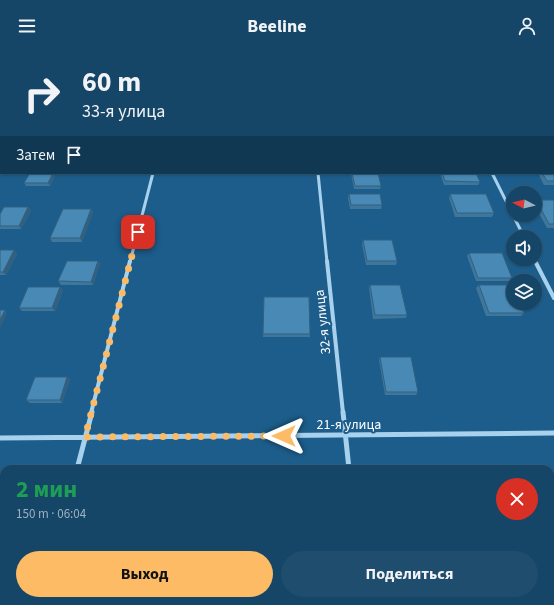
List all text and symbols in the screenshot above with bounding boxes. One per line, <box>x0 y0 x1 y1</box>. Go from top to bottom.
text: Beeline <box>247 14 307 39</box>
icon: menu <box>16 15 38 37</box>
icon: person <box>516 15 538 37</box>
text: 60 m <box>82 62 141 102</box>
icon: right <box>16 68 68 120</box>
text: 33-я улица <box>82 99 165 124</box>
icon: arrive <box>63 144 85 166</box>
text: Затем <box>16 145 55 166</box>
north arrow <box>506 186 542 222</box>
map controls <box>506 186 542 310</box>
pin <box>121 215 155 249</box>
icon: arrive <box>127 221 149 243</box>
button: sound <box>506 230 542 266</box>
button: layers <box>506 274 542 310</box>
street label: 32-я улица <box>310 289 336 355</box>
position arrow <box>263 415 305 457</box>
street label: 21-я улица <box>317 415 381 435</box>
text: 2 мин <box>16 472 77 507</box>
button: close <box>496 478 538 520</box>
text: 150 m · 06:04 <box>16 505 86 523</box>
button: Выход <box>16 551 273 597</box>
button: Поделиться <box>281 551 538 597</box>

